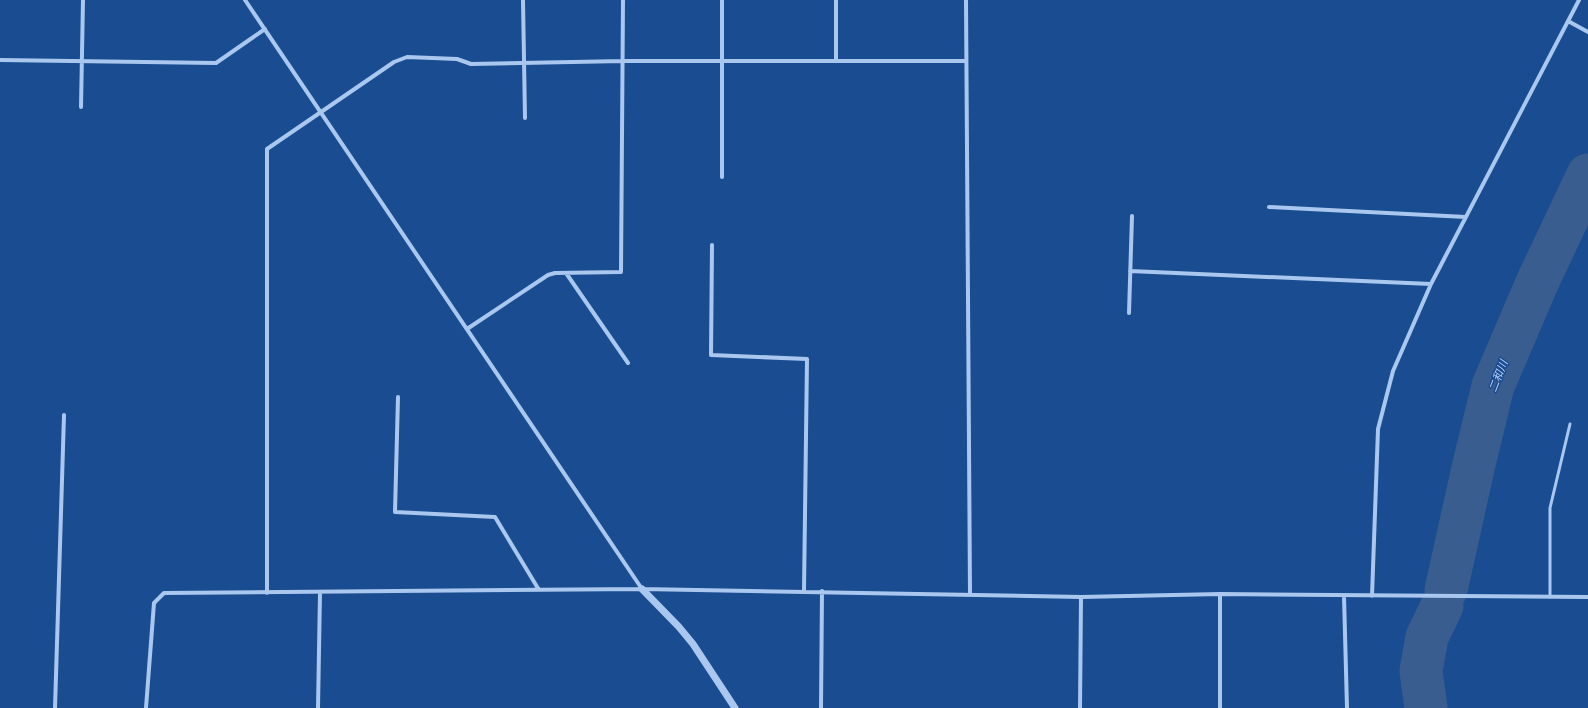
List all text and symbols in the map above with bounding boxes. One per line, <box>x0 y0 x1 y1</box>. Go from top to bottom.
water label: 二和川 <box>1486 357 1511 394</box>

